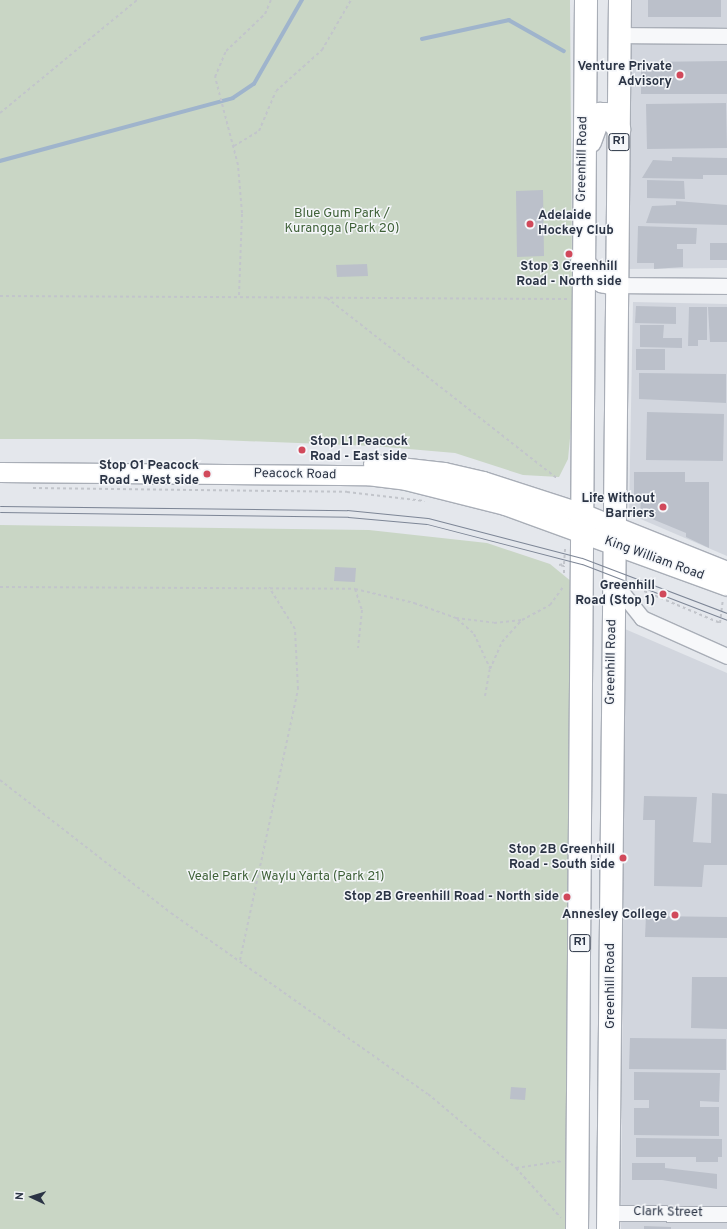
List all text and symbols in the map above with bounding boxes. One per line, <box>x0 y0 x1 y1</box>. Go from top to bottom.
place label: Venture Private Advisory <box>577 60 672 91</box>
marker: Venture Private Advisory <box>675 70 685 80</box>
street label: Greenhill Road <box>574 116 592 202</box>
road number: R1 <box>608 132 630 152</box>
park label: Blue Gum Park / Kurangga (Park 20) <box>285 207 399 238</box>
place label: Adelaide Hockey Club <box>538 209 614 240</box>
marker: Adelaide Hockey Club <box>525 219 535 229</box>
marker: Stop 3 Greenhill Road - North side <box>564 249 574 259</box>
place label: Stop 3 Greenhill Road - North side <box>516 260 622 291</box>
place label: Stop L1 Peacock Road - East side <box>310 435 408 466</box>
marker: Stop L1 Peacock Road - East side <box>297 445 307 455</box>
place label: Stop O1 Peacock Road - West side <box>99 459 199 490</box>
street label: Peacock Road <box>253 466 337 484</box>
marker: Stop O1 Peacock Road - West side <box>202 469 212 479</box>
place label: Life Without Barriers <box>582 492 655 523</box>
marker: Life Without Barriers <box>658 502 668 512</box>
street label: King William Road <box>602 534 706 584</box>
place label: Greenhill Road (Stop 1) <box>575 579 655 610</box>
marker: Greenhill Road (Stop 1) <box>658 589 668 599</box>
street label: Greenhill Road <box>603 619 621 705</box>
place label: Stop 2B Greenhill Road - South side <box>509 843 615 874</box>
marker: Stop 2B Greenhill Road - South side <box>618 853 628 863</box>
park label: Veale Park / Waylu Yarta (Park 21) <box>187 869 385 885</box>
place label: Stop 2B Greenhill Road - North side <box>344 889 559 905</box>
marker: Stop 2B Greenhill Road - North side <box>562 892 572 902</box>
place label: Annesley College <box>562 907 667 923</box>
marker: Annesley College <box>670 910 680 920</box>
road number: R1 <box>569 933 591 953</box>
street label: Greenhill Road <box>603 943 619 1029</box>
north arrow <box>12 1177 52 1217</box>
text: N <box>13 1192 27 1201</box>
street label: Clark Street <box>633 1205 703 1221</box>

